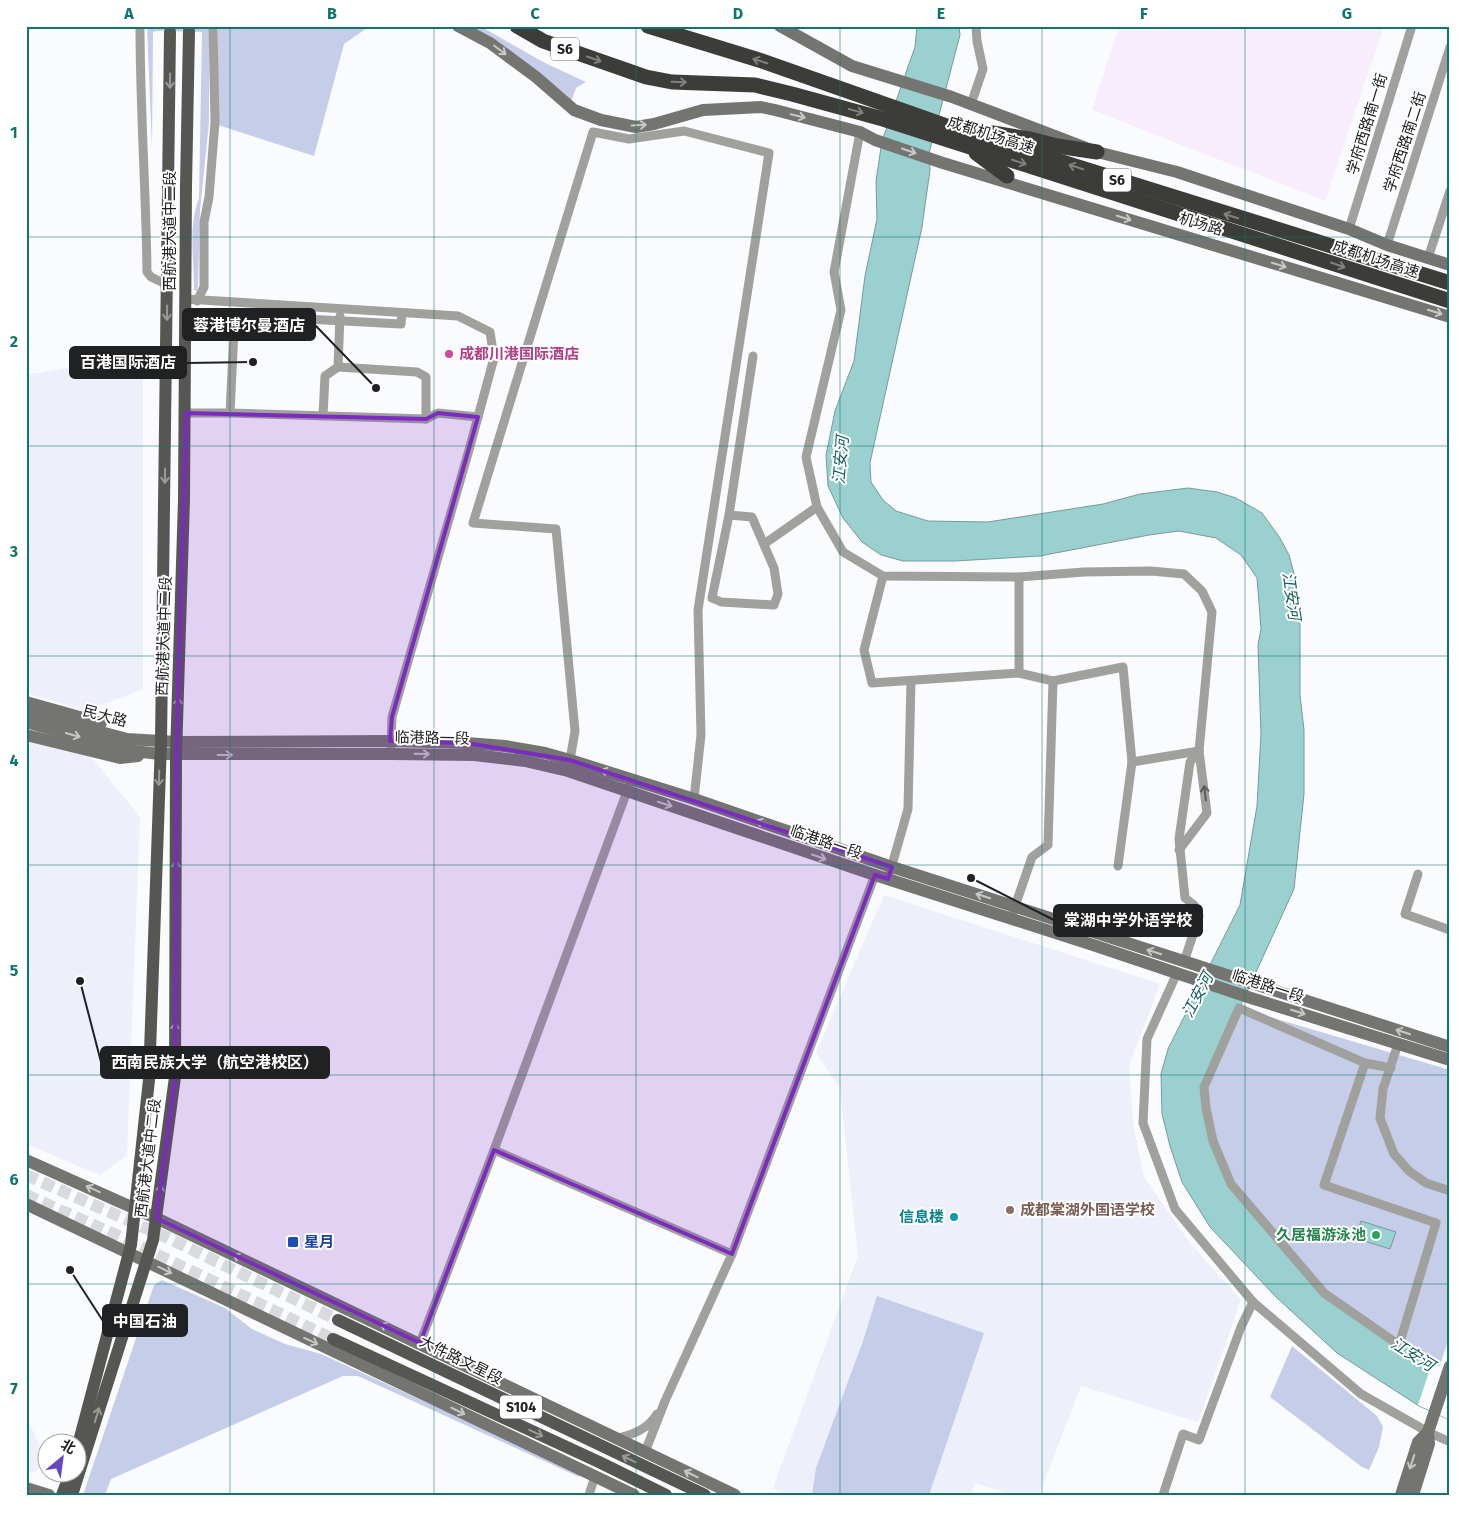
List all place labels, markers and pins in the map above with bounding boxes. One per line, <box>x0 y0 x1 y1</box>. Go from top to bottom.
callout: 蓉港博尔曼酒店 <box>183 309 315 340</box>
place label: 成都川港国际酒店 <box>459 345 579 363</box>
callout: 百港国际酒店 <box>70 347 186 378</box>
marker: 成都川港国际酒店 <box>443 348 455 360</box>
callout: 棠湖中学外语学校 <box>1054 905 1202 936</box>
callout: 西南民族大学（航空港校区） <box>101 1047 329 1078</box>
place label: 成都棠湖外国语学校 <box>1020 1201 1155 1219</box>
marker: 成都棠湖外国语学校 <box>1004 1204 1016 1216</box>
place label: 信息楼 <box>899 1208 944 1226</box>
marker: 信息楼 <box>948 1211 960 1223</box>
place label: 久居福游泳池 <box>1276 1226 1366 1244</box>
marker: 久居福游泳池 <box>1370 1229 1382 1241</box>
place label: 星月 <box>304 1233 334 1251</box>
marker: 星月 <box>286 1235 300 1249</box>
callout: 中国石油 <box>103 1305 187 1336</box>

